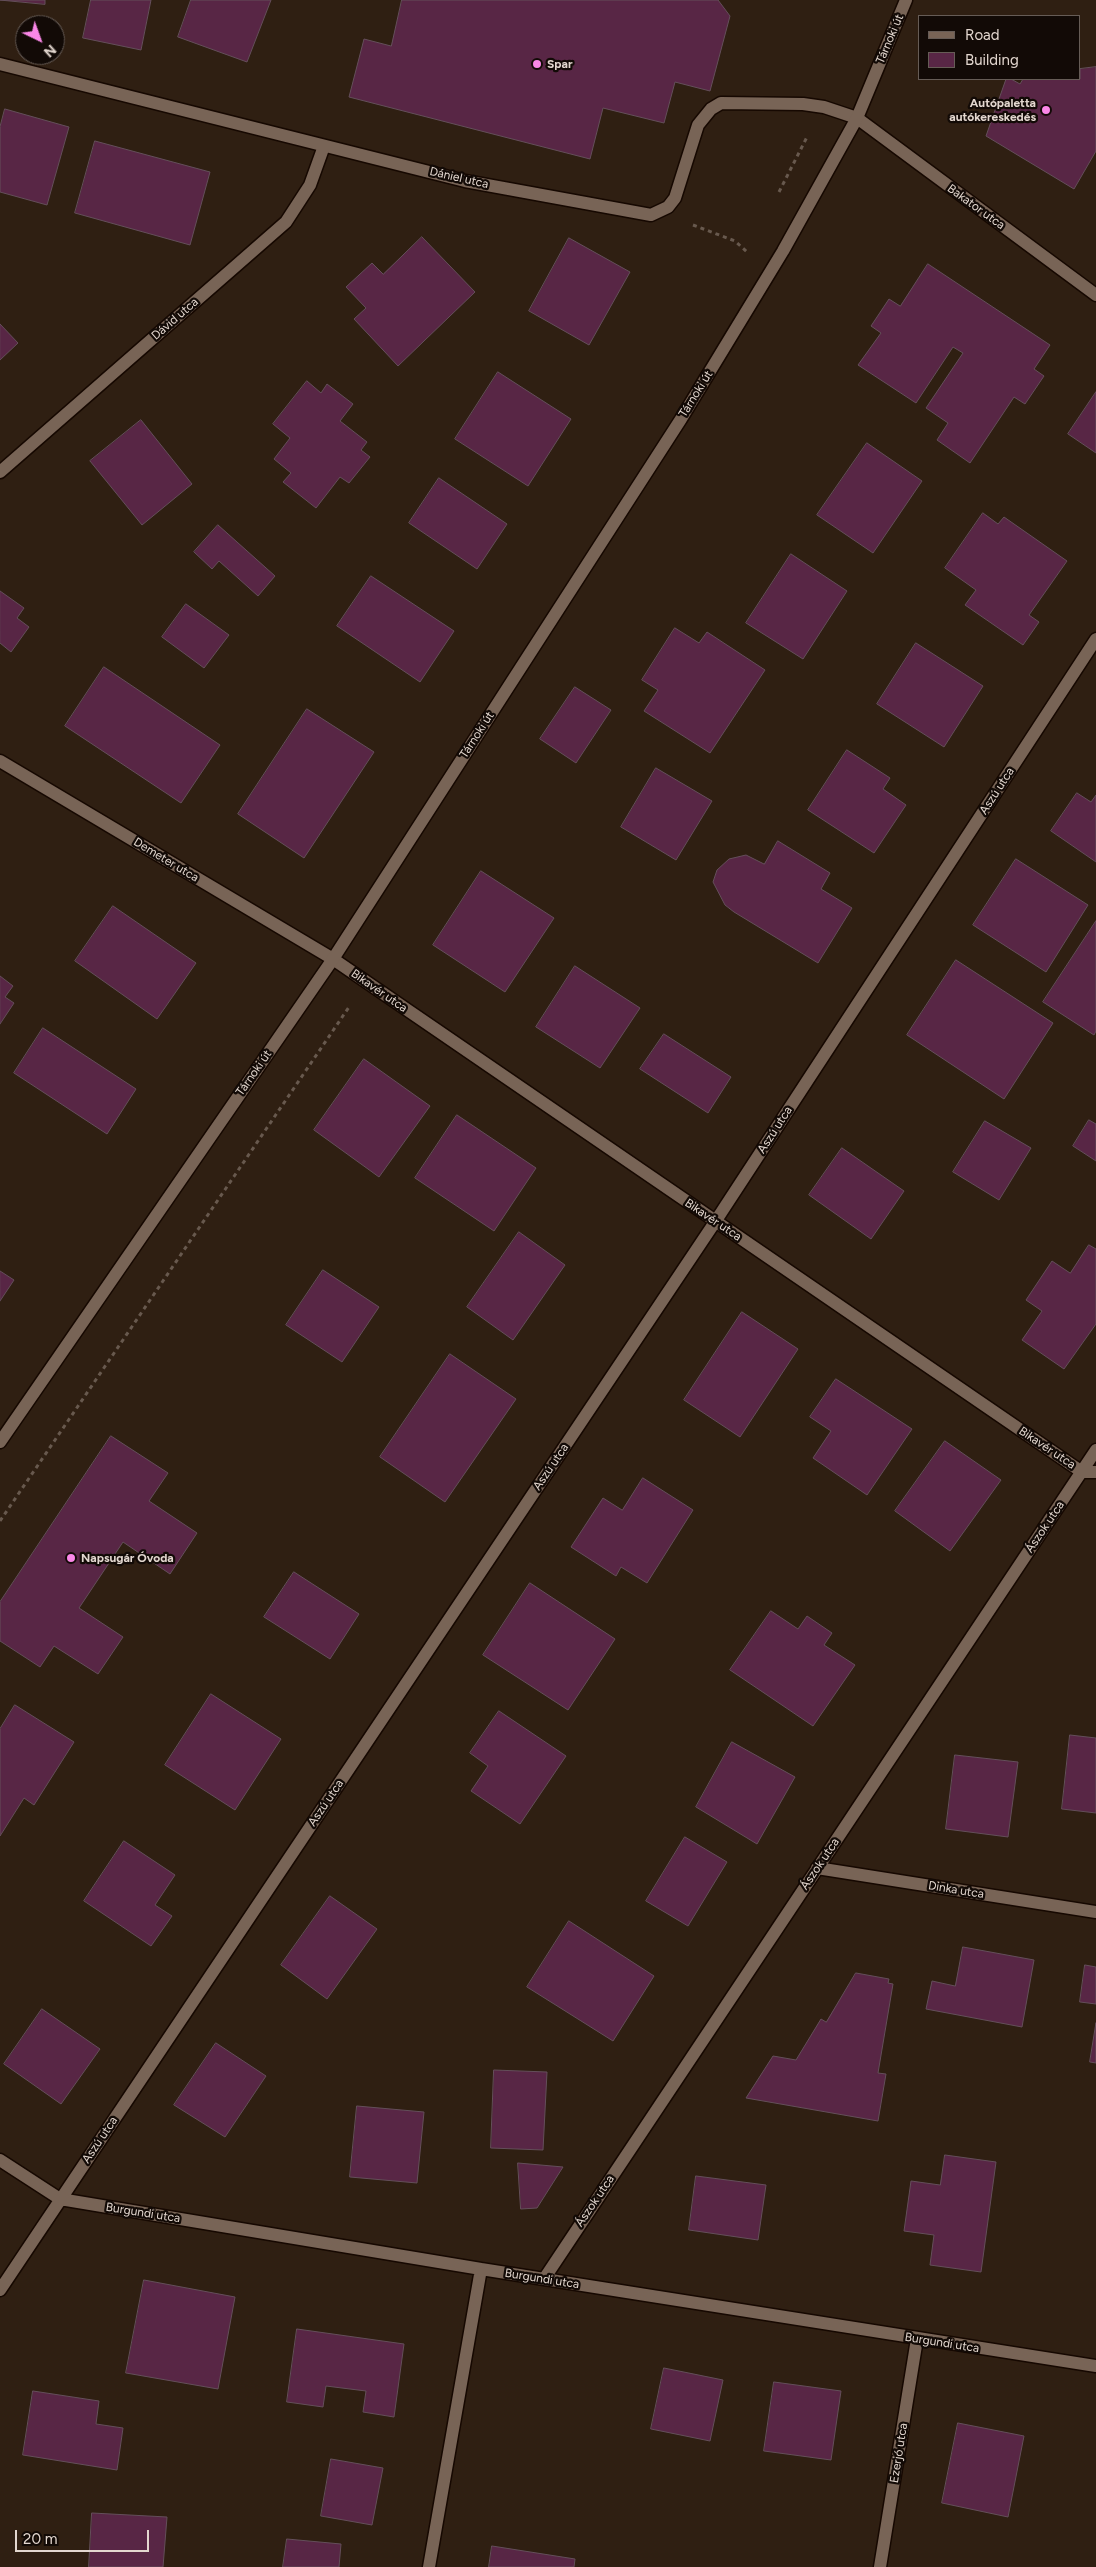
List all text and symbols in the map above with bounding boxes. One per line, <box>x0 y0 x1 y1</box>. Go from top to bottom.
street label: Tárnoki út <box>873 12 907 66</box>
north arrow <box>15 15 65 65</box>
legend <box>918 15 1081 80</box>
text: Road <box>965 26 1000 44</box>
text: N <box>40 41 59 61</box>
text: Building <box>965 51 1019 69</box>
place label: Spar <box>547 57 572 71</box>
marker: Spar <box>531 58 543 70</box>
place label: Autópaletta autókereskedés <box>949 96 1036 124</box>
marker: Autópaletta autókereskedés <box>1040 104 1052 116</box>
street label: Dániel utca <box>428 164 490 192</box>
street label: Bakator utca <box>944 181 1008 233</box>
street label: Dávid utca <box>149 295 201 343</box>
street label: Tárnoki út <box>676 368 716 420</box>
street label: Tárnoki út <box>457 709 497 761</box>
street label: Aszú utca <box>977 765 1017 817</box>
street label: Demeter utca <box>131 835 201 885</box>
street label: Bikavér utca <box>348 966 410 1016</box>
street label: Tárnoki út <box>233 1047 275 1099</box>
street label: Aszú utca <box>755 1104 795 1156</box>
street label: Bikavér utca <box>682 1196 744 1244</box>
street label: Bikavér utca <box>1016 1424 1078 1472</box>
street label: Aszú utca <box>530 1441 572 1493</box>
street label: Ászok utca <box>1022 1498 1068 1556</box>
place label: Napsugár Óvoda <box>81 1551 174 1565</box>
marker: Napsugár Óvoda <box>65 1552 77 1564</box>
street label: Aszú utca <box>305 1777 347 1829</box>
street label: Ászok utca <box>797 1835 843 1893</box>
street label: Dinka utca <box>927 1878 985 1902</box>
street label: Aszú utca <box>79 2114 121 2166</box>
street label: Ászok utca <box>572 2172 618 2230</box>
street label: Burgundi utca <box>105 2200 181 2226</box>
street label: Burgundi utca <box>504 2266 580 2292</box>
street label: Burgundi utca <box>904 2330 980 2356</box>
street label: Ezerjó utca <box>887 2422 911 2484</box>
scale bar <box>18 2520 151 2552</box>
text: 20 m <box>23 2530 57 2548</box>

